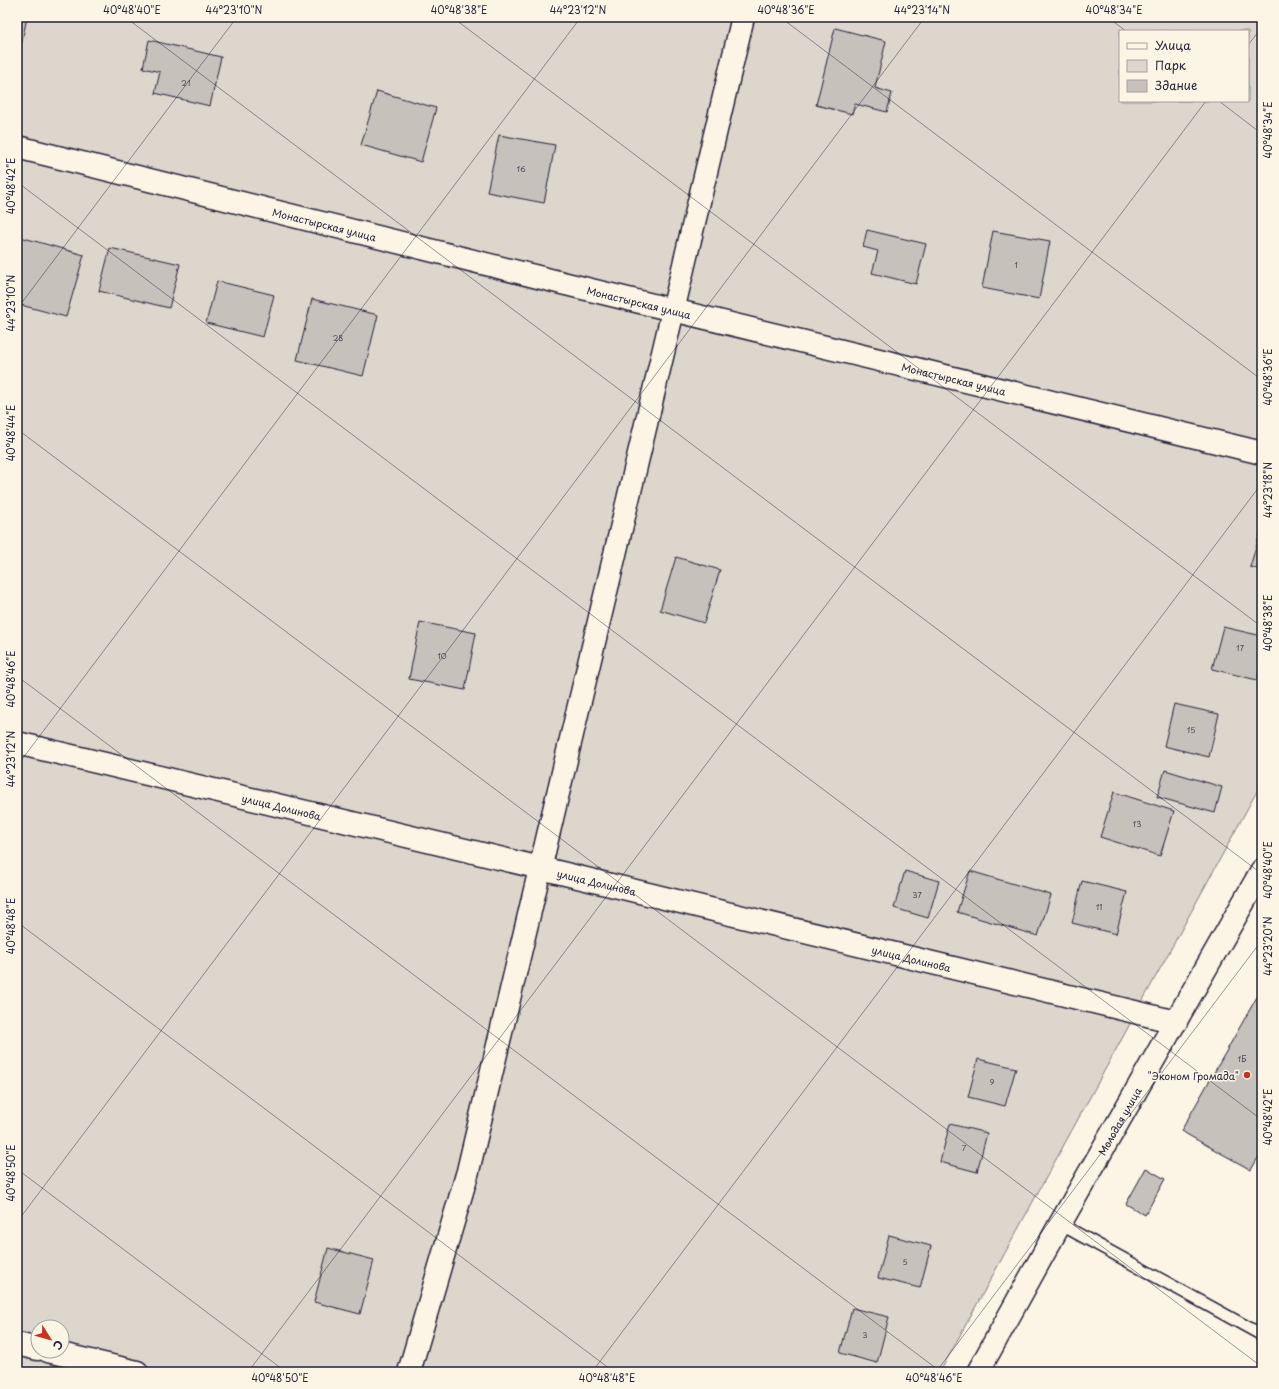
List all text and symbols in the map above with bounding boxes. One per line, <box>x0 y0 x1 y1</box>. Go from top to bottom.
text: 40°48'40"E <box>103 2 161 17</box>
text: 44°23'10"N <box>206 2 263 17</box>
text: 40°48'38"E <box>431 2 487 17</box>
text: 44°23'12"N <box>550 2 606 17</box>
text: 40°48'36"E <box>757 2 815 17</box>
text: 44°23'14"N <box>894 2 950 17</box>
text: 40°48'34"E <box>1086 2 1142 17</box>
legend <box>1119 30 1249 102</box>
text: Улица <box>1155 36 1191 54</box>
text: Парк <box>1155 56 1187 74</box>
text: Здание <box>1155 76 1197 94</box>
house number: 21 <box>181 77 191 89</box>
text: 40°48'34"E <box>1260 102 1275 158</box>
text: 40°48'42"E <box>3 158 18 214</box>
house number: 16 <box>516 163 526 175</box>
street label: Монастырская улица <box>271 204 379 244</box>
house number: 1 <box>1014 259 1018 271</box>
text: 44°23'10"N <box>3 274 18 331</box>
street label: Монастырская улица <box>585 282 693 322</box>
house number: 28 <box>333 332 343 344</box>
text: 40°48'36"E <box>1260 348 1275 406</box>
street label: Монастырская улица <box>900 358 1008 398</box>
text: 40°48'44"E <box>3 405 18 461</box>
text: 44°23'18"N <box>1260 462 1275 518</box>
text: 40°48'38"E <box>1260 595 1275 651</box>
house number: 17 <box>1236 642 1245 654</box>
text: 40°48'46"E <box>3 650 18 708</box>
house number: 10 <box>437 650 447 662</box>
house number: 15 <box>1187 724 1195 736</box>
text: 44°23'12"N <box>3 731 18 787</box>
street label: улица Долинова <box>241 790 323 823</box>
house number: 13 <box>1133 818 1141 830</box>
text: 40°48'40"E <box>1260 841 1275 899</box>
street label: улица Долинова <box>556 865 638 899</box>
house number: 37 <box>912 889 922 901</box>
text: 40°48'48"E <box>3 898 18 954</box>
house number: 11 <box>1096 901 1102 913</box>
text: 44°23'20"N <box>1260 916 1275 976</box>
street label: улица Долинова <box>871 941 953 975</box>
house number: 1Б <box>1238 1053 1246 1065</box>
place label: "Эконом Громада" <box>1148 1068 1239 1083</box>
marker: "Эконом Громада" <box>1242 1070 1252 1080</box>
house number: 9 <box>990 1076 995 1088</box>
street label: Молодая улица <box>1094 1084 1145 1158</box>
text: 40°48'42"E <box>1260 1089 1275 1145</box>
house number: 7 <box>962 1142 967 1154</box>
text: 40°48'50"E <box>3 1144 18 1202</box>
house number: 5 <box>902 1256 908 1268</box>
north arrow <box>30 1319 70 1359</box>
house number: 3 <box>862 1329 868 1341</box>
text: С <box>49 1337 68 1354</box>
text: 40°48'50"E <box>251 1370 309 1385</box>
text: 40°48'48"E <box>579 1370 635 1385</box>
text: 40°48'46"E <box>905 1370 963 1385</box>

